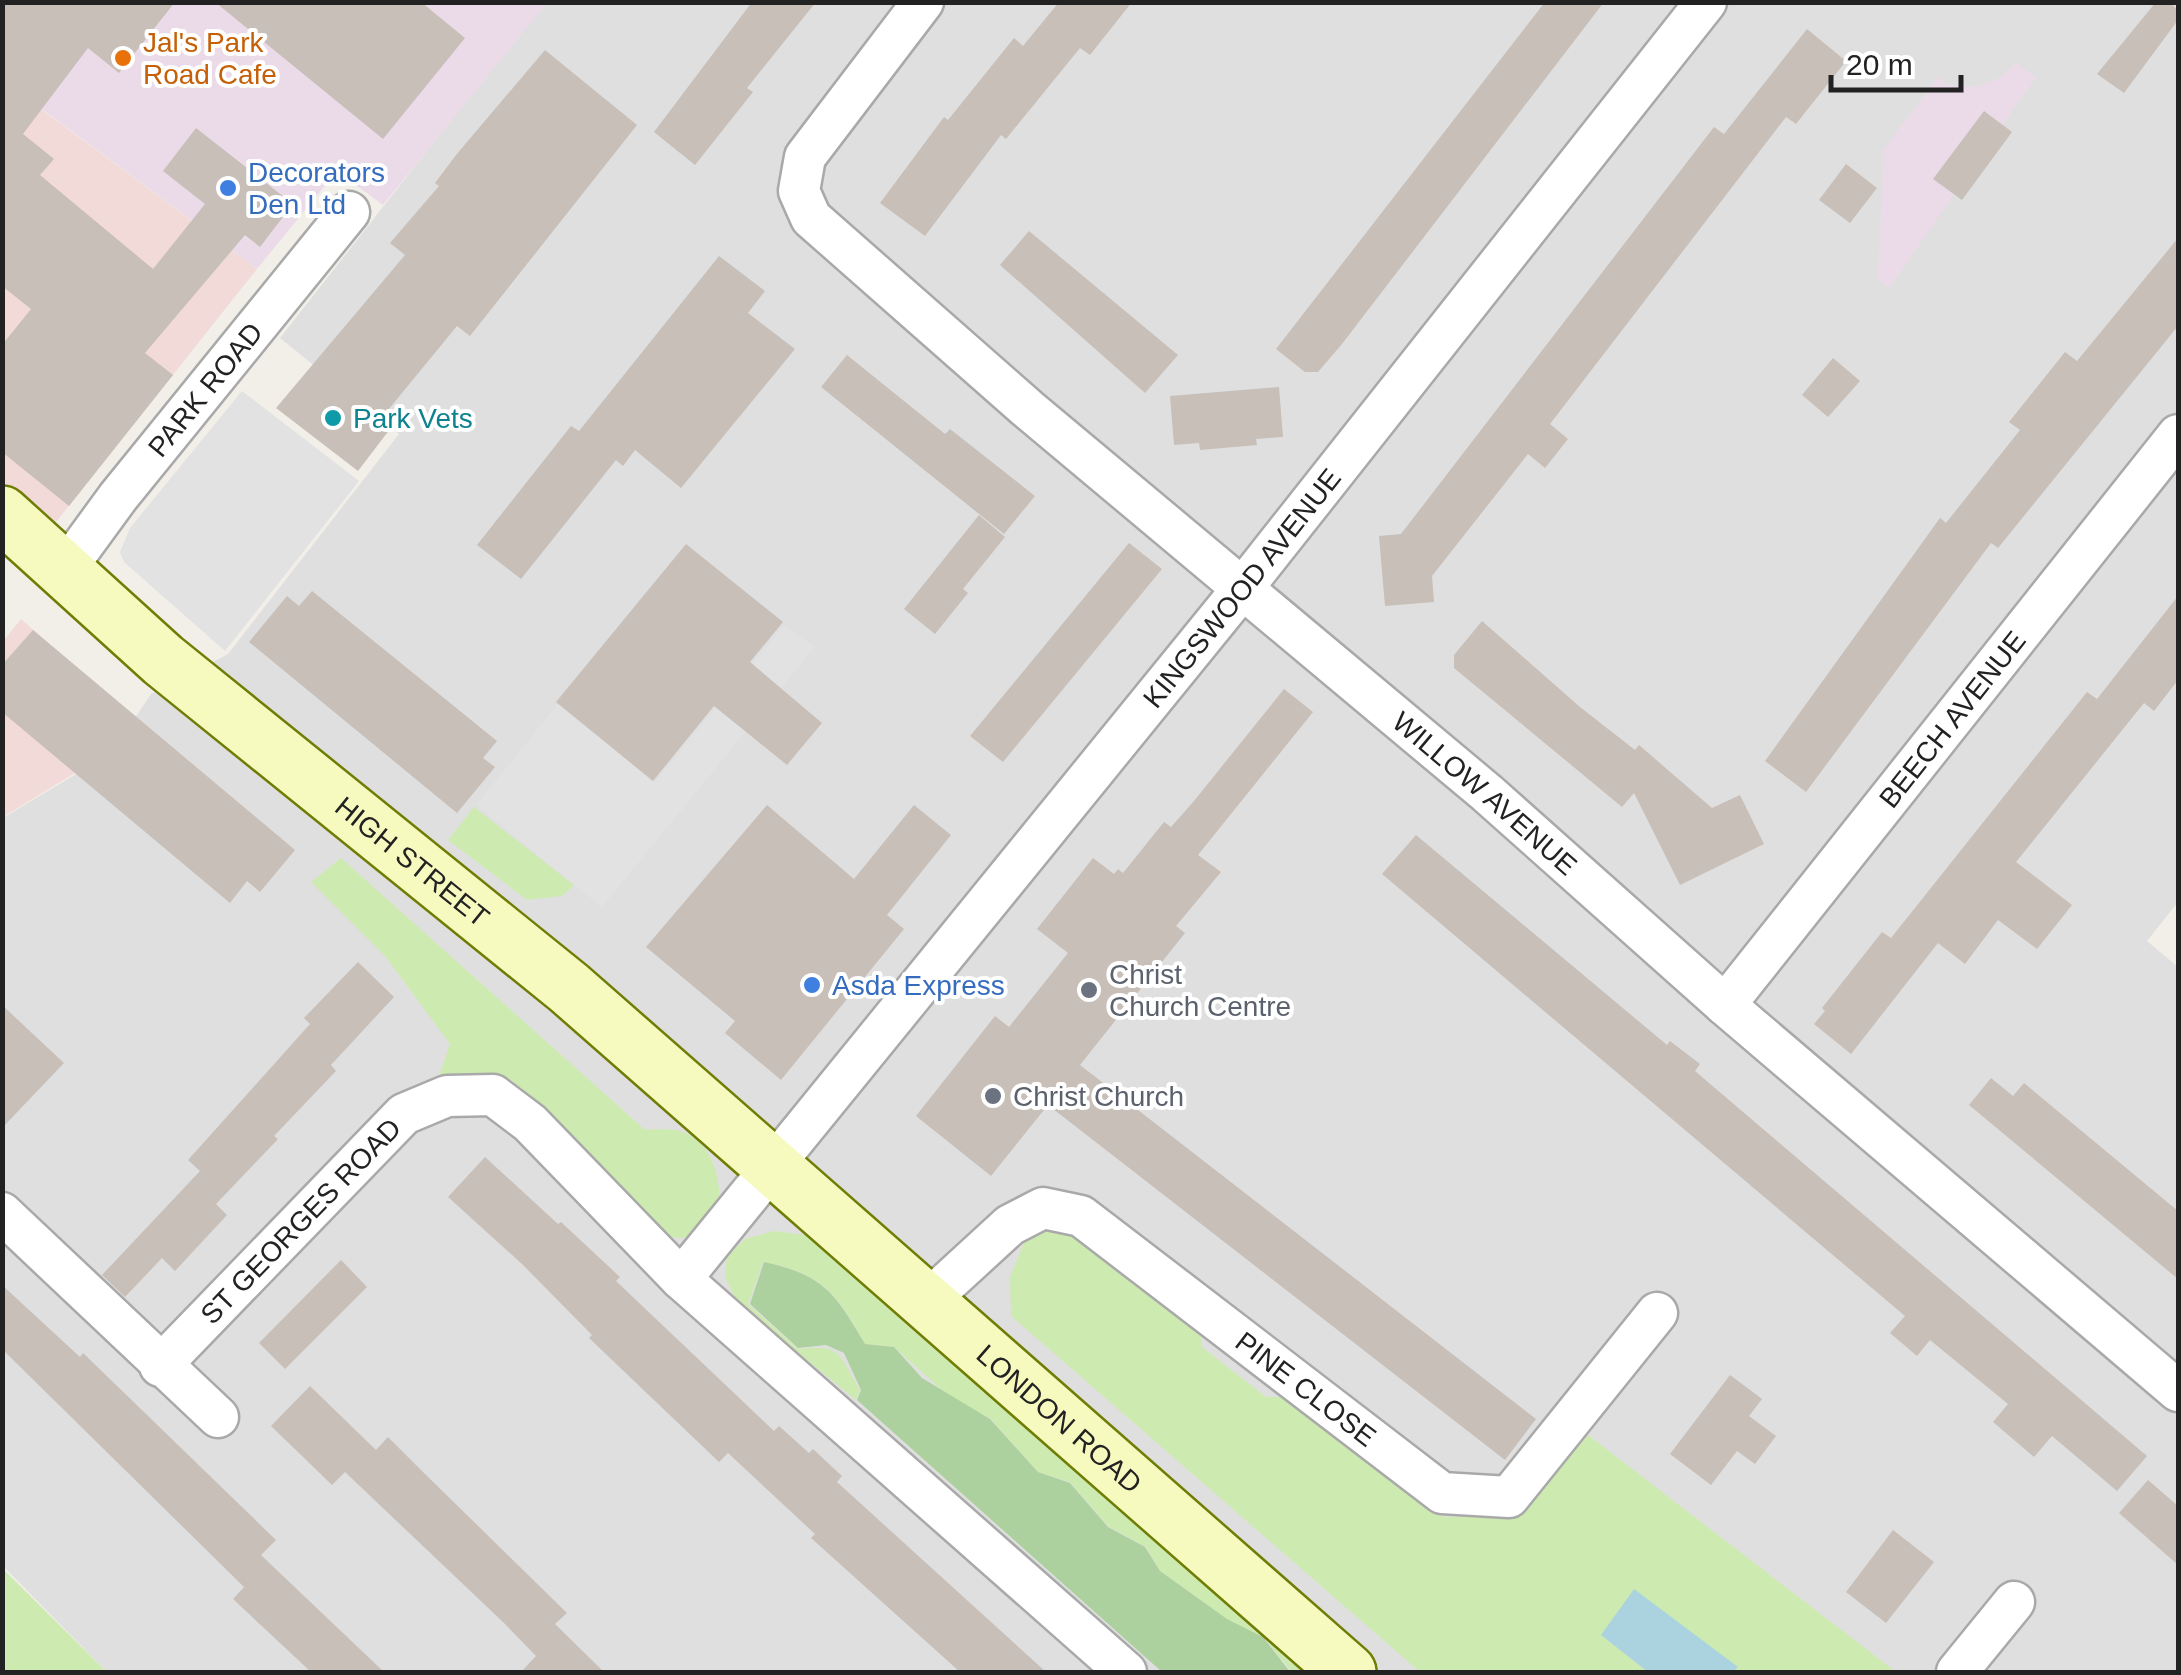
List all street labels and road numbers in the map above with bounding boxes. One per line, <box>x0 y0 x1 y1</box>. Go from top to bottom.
street label: PARK ROAD <box>142 317 269 463</box>
street label: KINGSWOOD AVENUE <box>1137 463 1347 714</box>
street label: BEECH AVENUE <box>1873 625 2032 814</box>
street label: WILLOW AVENUE <box>1386 706 1583 881</box>
street label: HIGH STREET <box>329 791 495 933</box>
street label: ST GEORGES ROAD <box>195 1112 407 1330</box>
street label: PINE CLOSE <box>1230 1326 1382 1453</box>
street label: LONDON ROAD <box>971 1339 1148 1499</box>

